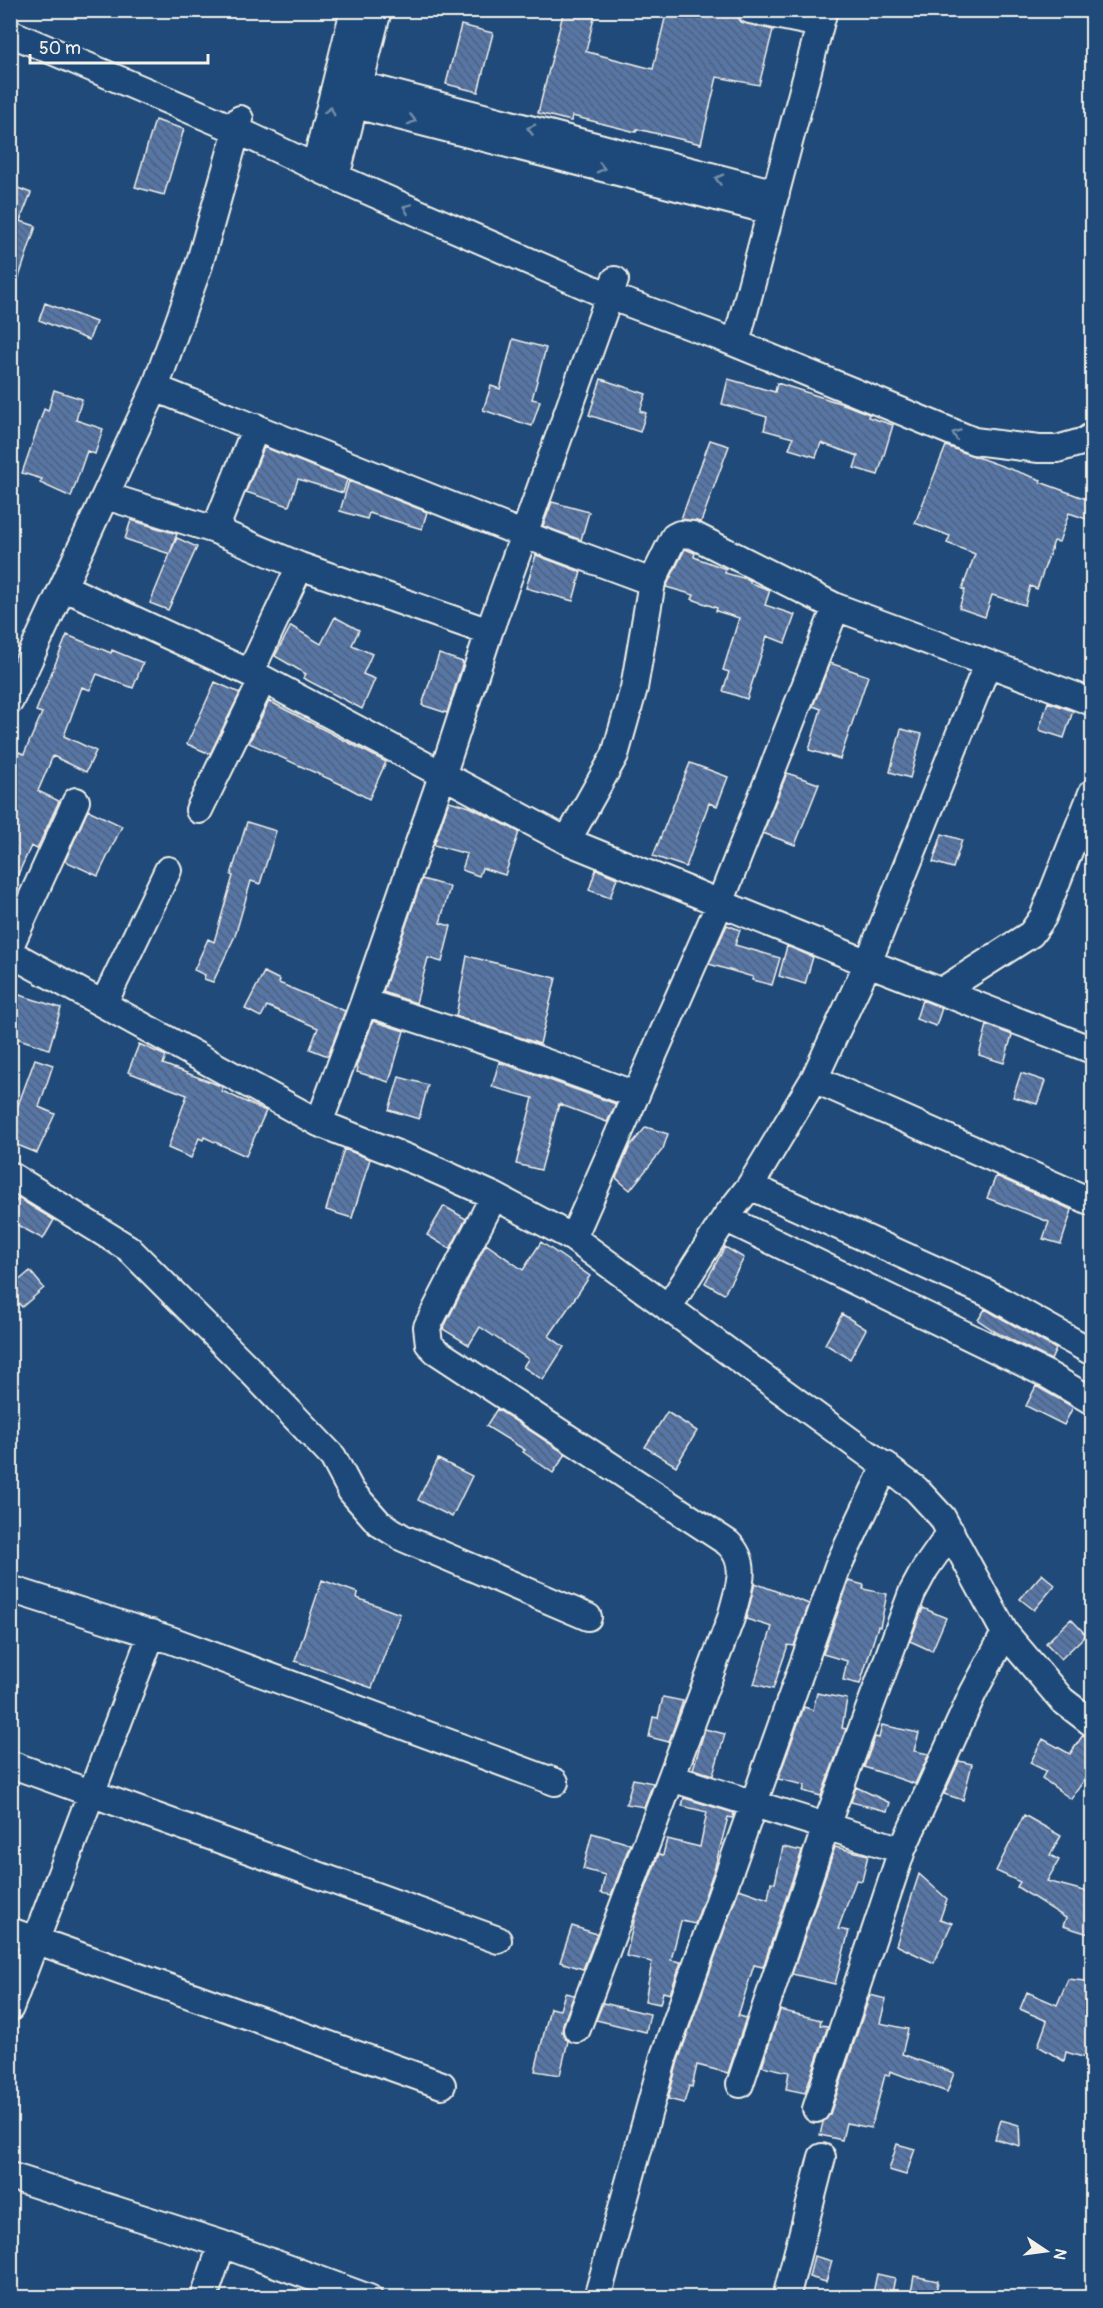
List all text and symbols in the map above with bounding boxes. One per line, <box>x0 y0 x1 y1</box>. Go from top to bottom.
scale bar <box>30 27 208 65</box>
text: 50 m <box>39 37 81 60</box>
one-way arrow <box>323 106 335 117</box>
one-way arrow <box>406 112 416 125</box>
one-way arrow <box>526 124 536 137</box>
one-way arrow <box>595 160 605 173</box>
one-way arrow <box>715 174 725 186</box>
one-way arrow <box>403 203 414 215</box>
one-way arrow <box>952 429 963 441</box>
north arrow <box>1016 2221 1076 2281</box>
text: N <box>1049 2247 1071 2262</box>

